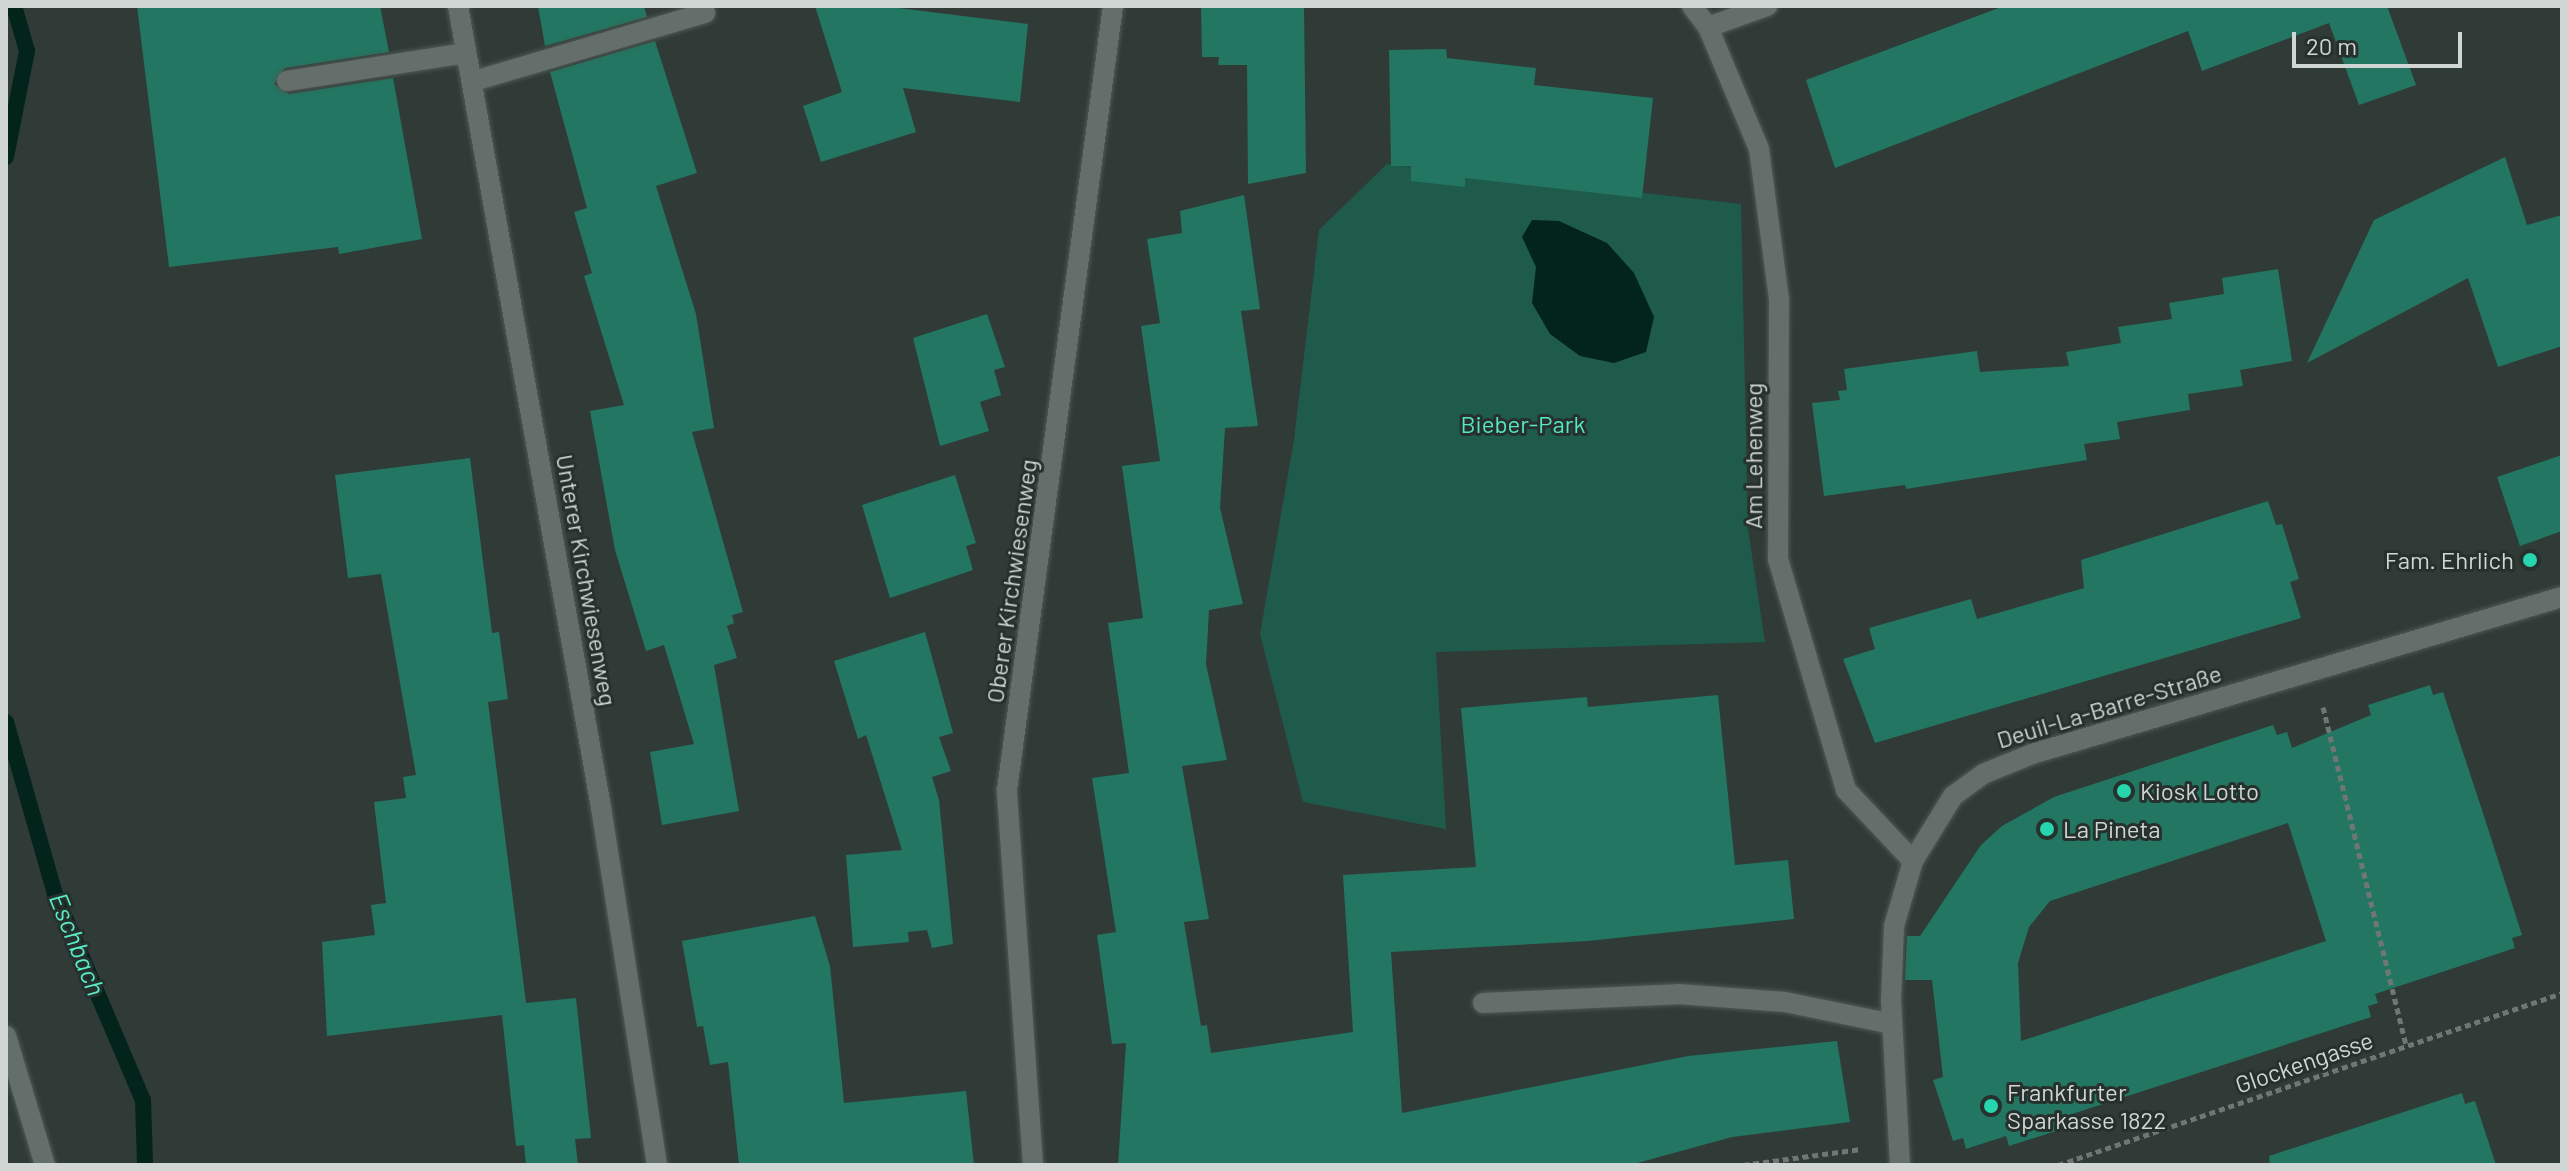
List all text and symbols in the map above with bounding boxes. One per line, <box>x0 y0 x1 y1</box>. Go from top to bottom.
scale bar <box>2296 16 2466 66</box>
text: 20 m <box>2306 31 2357 60</box>
street label: Am Lehenweg <box>1739 383 1767 529</box>
park label: Bieber-Park <box>1461 410 1585 438</box>
street label: Unterer Kirchwiesenweg <box>551 452 623 708</box>
street label: Oberer Kirchwiesenweg <box>980 457 1042 705</box>
place label: Fam. Ehrlich <box>2385 546 2514 574</box>
marker: Fam. Ehrlich <box>2521 551 2539 569</box>
street label: Deuil-La-Barre-Straße <box>1993 658 2225 754</box>
place label: Kiosk Lotto <box>2140 777 2259 805</box>
marker: Kiosk Lotto <box>2115 782 2133 800</box>
place label: La Pineta <box>2063 815 2160 843</box>
marker: La Pineta <box>2038 820 2056 838</box>
water label: Eschbach <box>43 888 113 1000</box>
street label: Glockengasse <box>2231 1025 2377 1099</box>
place label: Frankfurter Sparkasse 1822 <box>2007 1078 2166 1134</box>
marker: Frankfurter Sparkasse 1822 <box>1982 1097 2000 1115</box>

